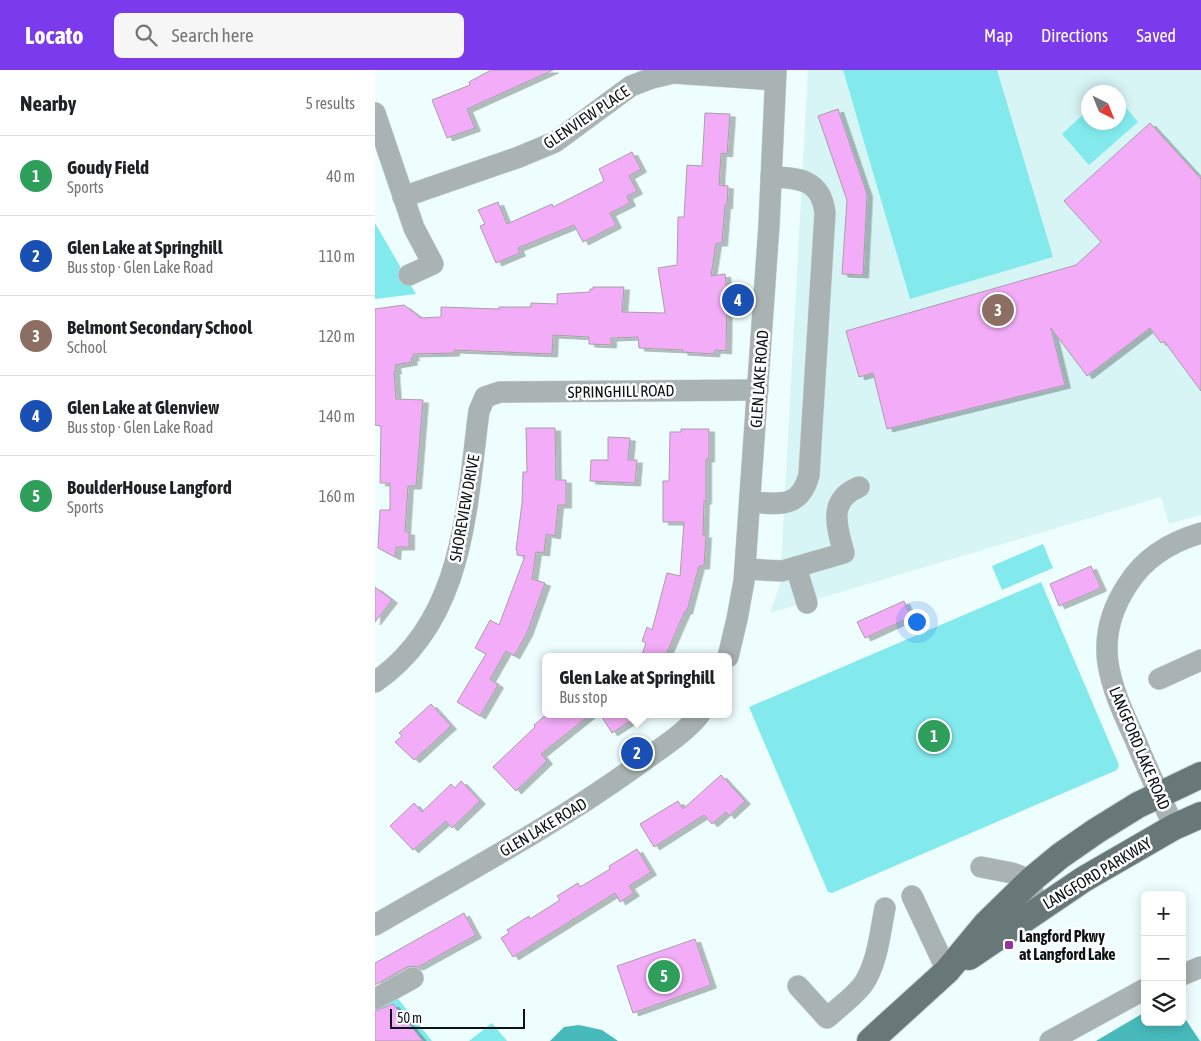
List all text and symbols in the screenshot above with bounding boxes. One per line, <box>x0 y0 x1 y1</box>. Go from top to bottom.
search box <box>114 13 464 58</box>
icon: search <box>132 21 160 49</box>
text: Locato <box>25 22 84 49</box>
text: Search here <box>172 24 254 46</box>
text: Map <box>984 25 1013 46</box>
text: Directions <box>1041 25 1108 46</box>
text: Saved <box>1136 25 1176 46</box>
street label: GLENVIEW PLACE <box>540 82 632 152</box>
north arrow <box>1081 85 1126 130</box>
text: Nearby <box>20 91 76 115</box>
text: 5 results <box>305 94 355 112</box>
text: Goudy Field <box>67 156 149 178</box>
text: 1 <box>32 167 40 185</box>
text: 40 m <box>326 167 355 185</box>
text: Sports <box>67 178 104 196</box>
text: Glen Lake at Springhill <box>67 236 223 258</box>
text: 2 <box>32 247 40 265</box>
text: 110 m <box>319 247 355 265</box>
text: Bus stop · Glen Lake Road <box>67 258 213 276</box>
pin: 4 <box>722 281 754 319</box>
pin: 3 <box>982 291 1014 329</box>
text: Belmont Secondary School <box>67 316 252 338</box>
text: 3 <box>32 327 40 345</box>
text: 120 m <box>319 327 355 345</box>
street label: GLEN LAKE ROAD <box>747 329 771 429</box>
text: School <box>67 338 107 356</box>
street label: SPRINGHILL ROAD <box>568 381 674 401</box>
text: Glen Lake at Glenview <box>67 396 219 418</box>
text: 4 <box>32 407 40 425</box>
text: 140 m <box>319 407 355 425</box>
text: Bus stop · Glen Lake Road <box>67 418 213 436</box>
street label: SHOREVIEW DRIVE <box>446 453 482 563</box>
text: BoulderHouse Langford <box>67 476 232 498</box>
text: 5 <box>32 487 40 505</box>
text: 160 m <box>319 487 355 505</box>
text: Sports <box>67 498 104 516</box>
your location <box>904 609 930 635</box>
popup <box>542 653 732 718</box>
text: Glen Lake at Springhill <box>559 666 715 688</box>
street label: LANGFORD LAKE ROAD <box>1106 684 1174 812</box>
text: Bus stop <box>559 688 608 706</box>
pin: 1 <box>918 717 950 755</box>
pin: 2 <box>621 734 653 772</box>
street label: GLEN LAKE ROAD <box>496 794 590 860</box>
street label: LANGFORD PARKWAY <box>1040 833 1155 912</box>
map controls <box>1141 891 1186 1026</box>
button: + <box>1141 891 1186 936</box>
place label: Langford Pkwy at Langford Lake <box>1019 927 1116 963</box>
button: − <box>1141 936 1186 981</box>
marker: Langford Pkwy at Langford Lake <box>1003 939 1015 951</box>
pin: 5 <box>648 957 680 995</box>
button: layers <box>1141 981 1186 1026</box>
scale bar <box>390 1006 525 1029</box>
text: 50 m <box>397 1010 422 1026</box>

